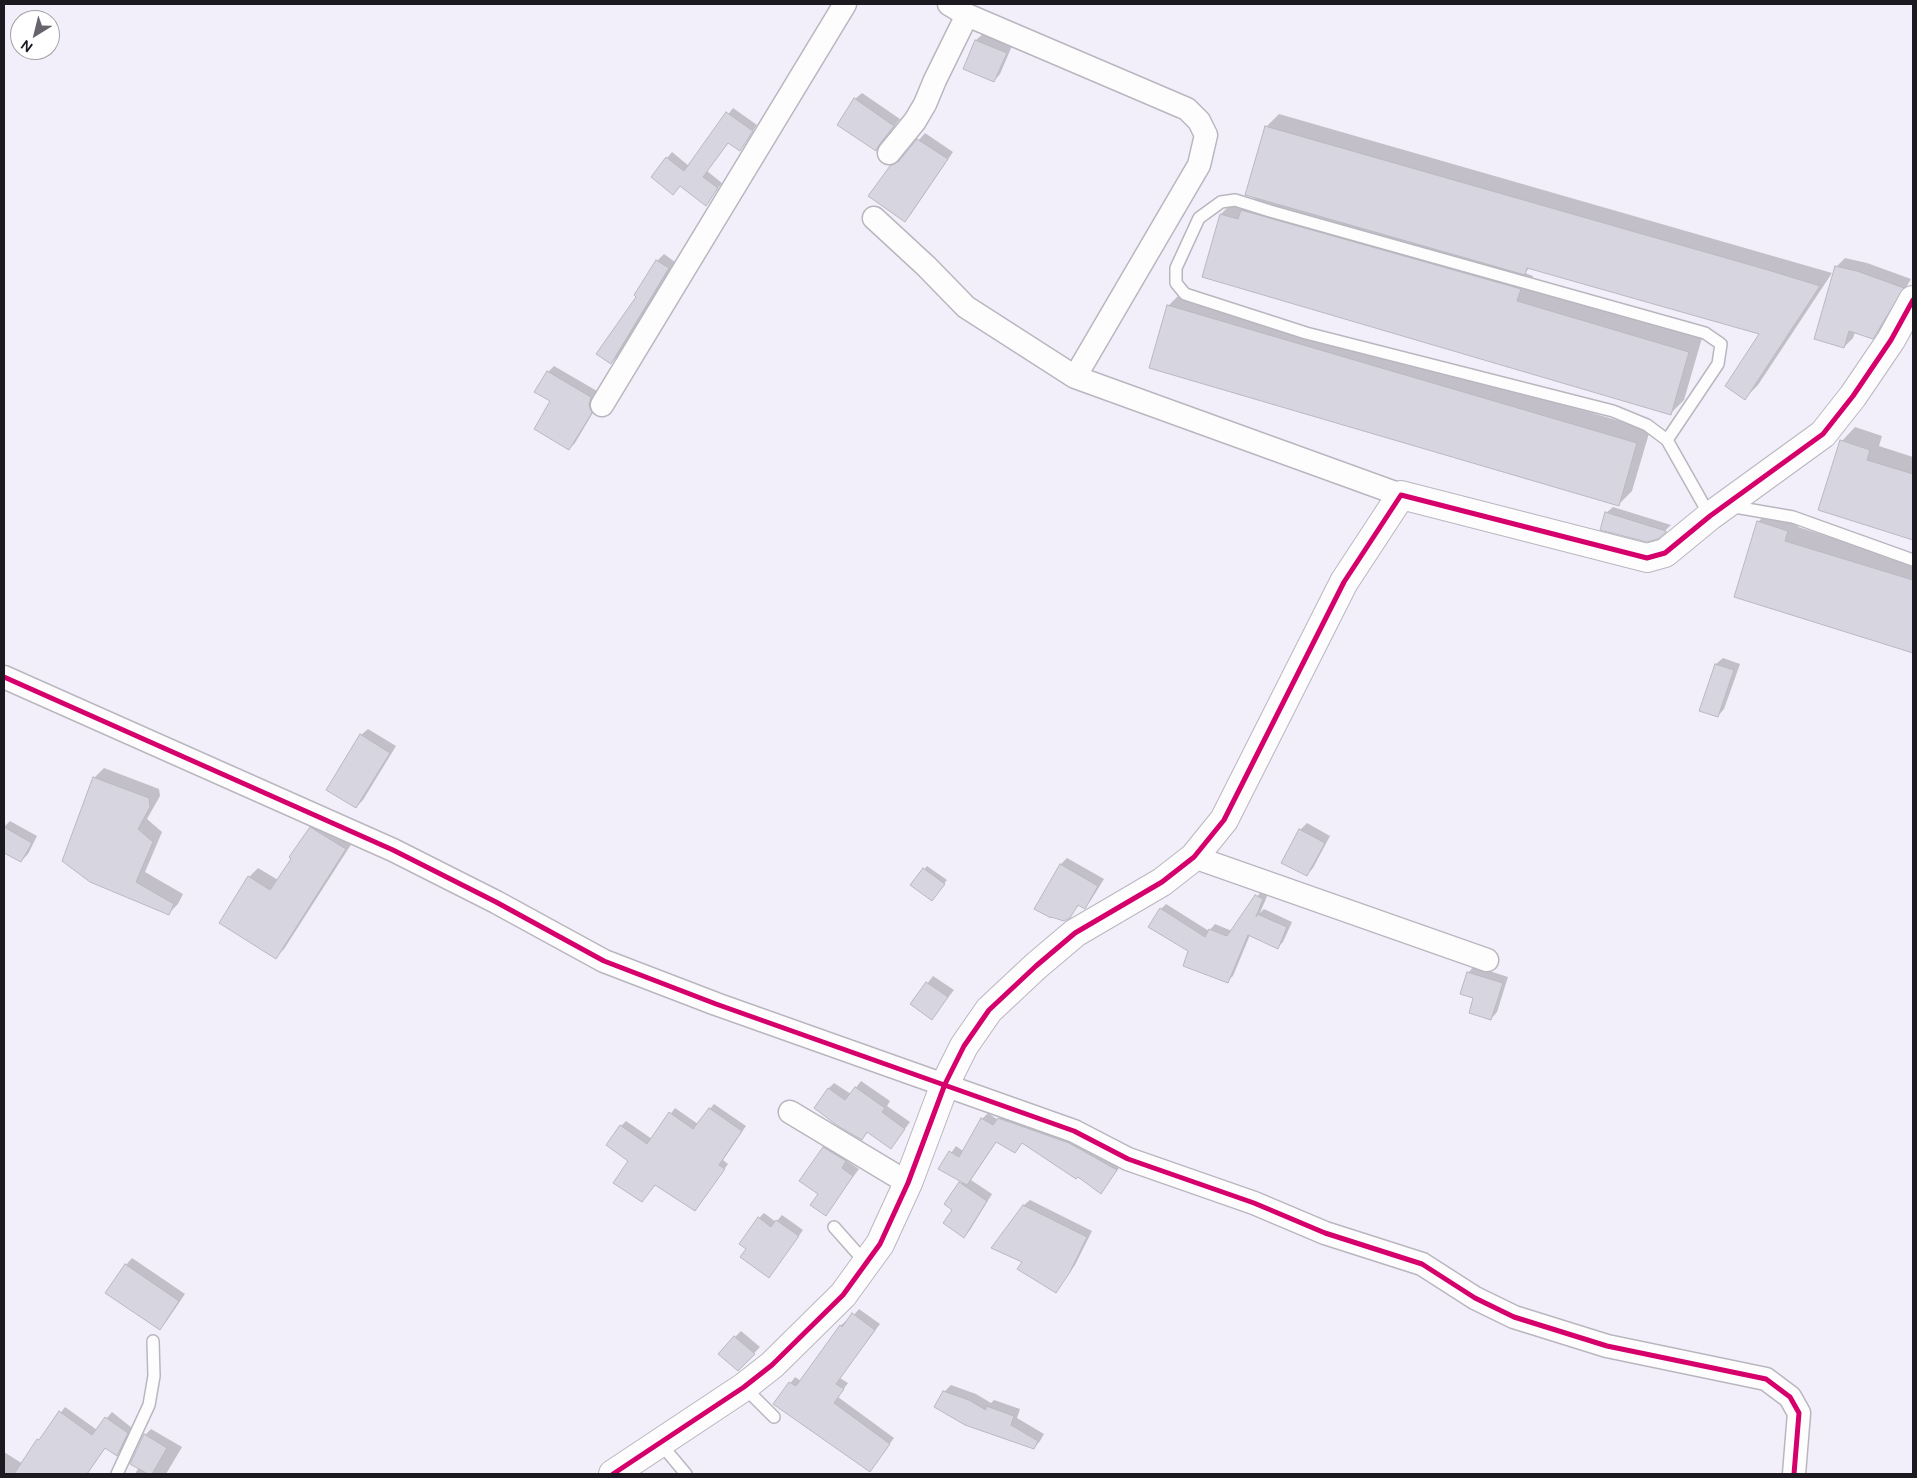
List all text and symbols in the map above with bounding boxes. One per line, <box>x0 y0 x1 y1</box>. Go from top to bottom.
north arrow <box>10 10 60 60</box>
text: N <box>17 36 36 57</box>

